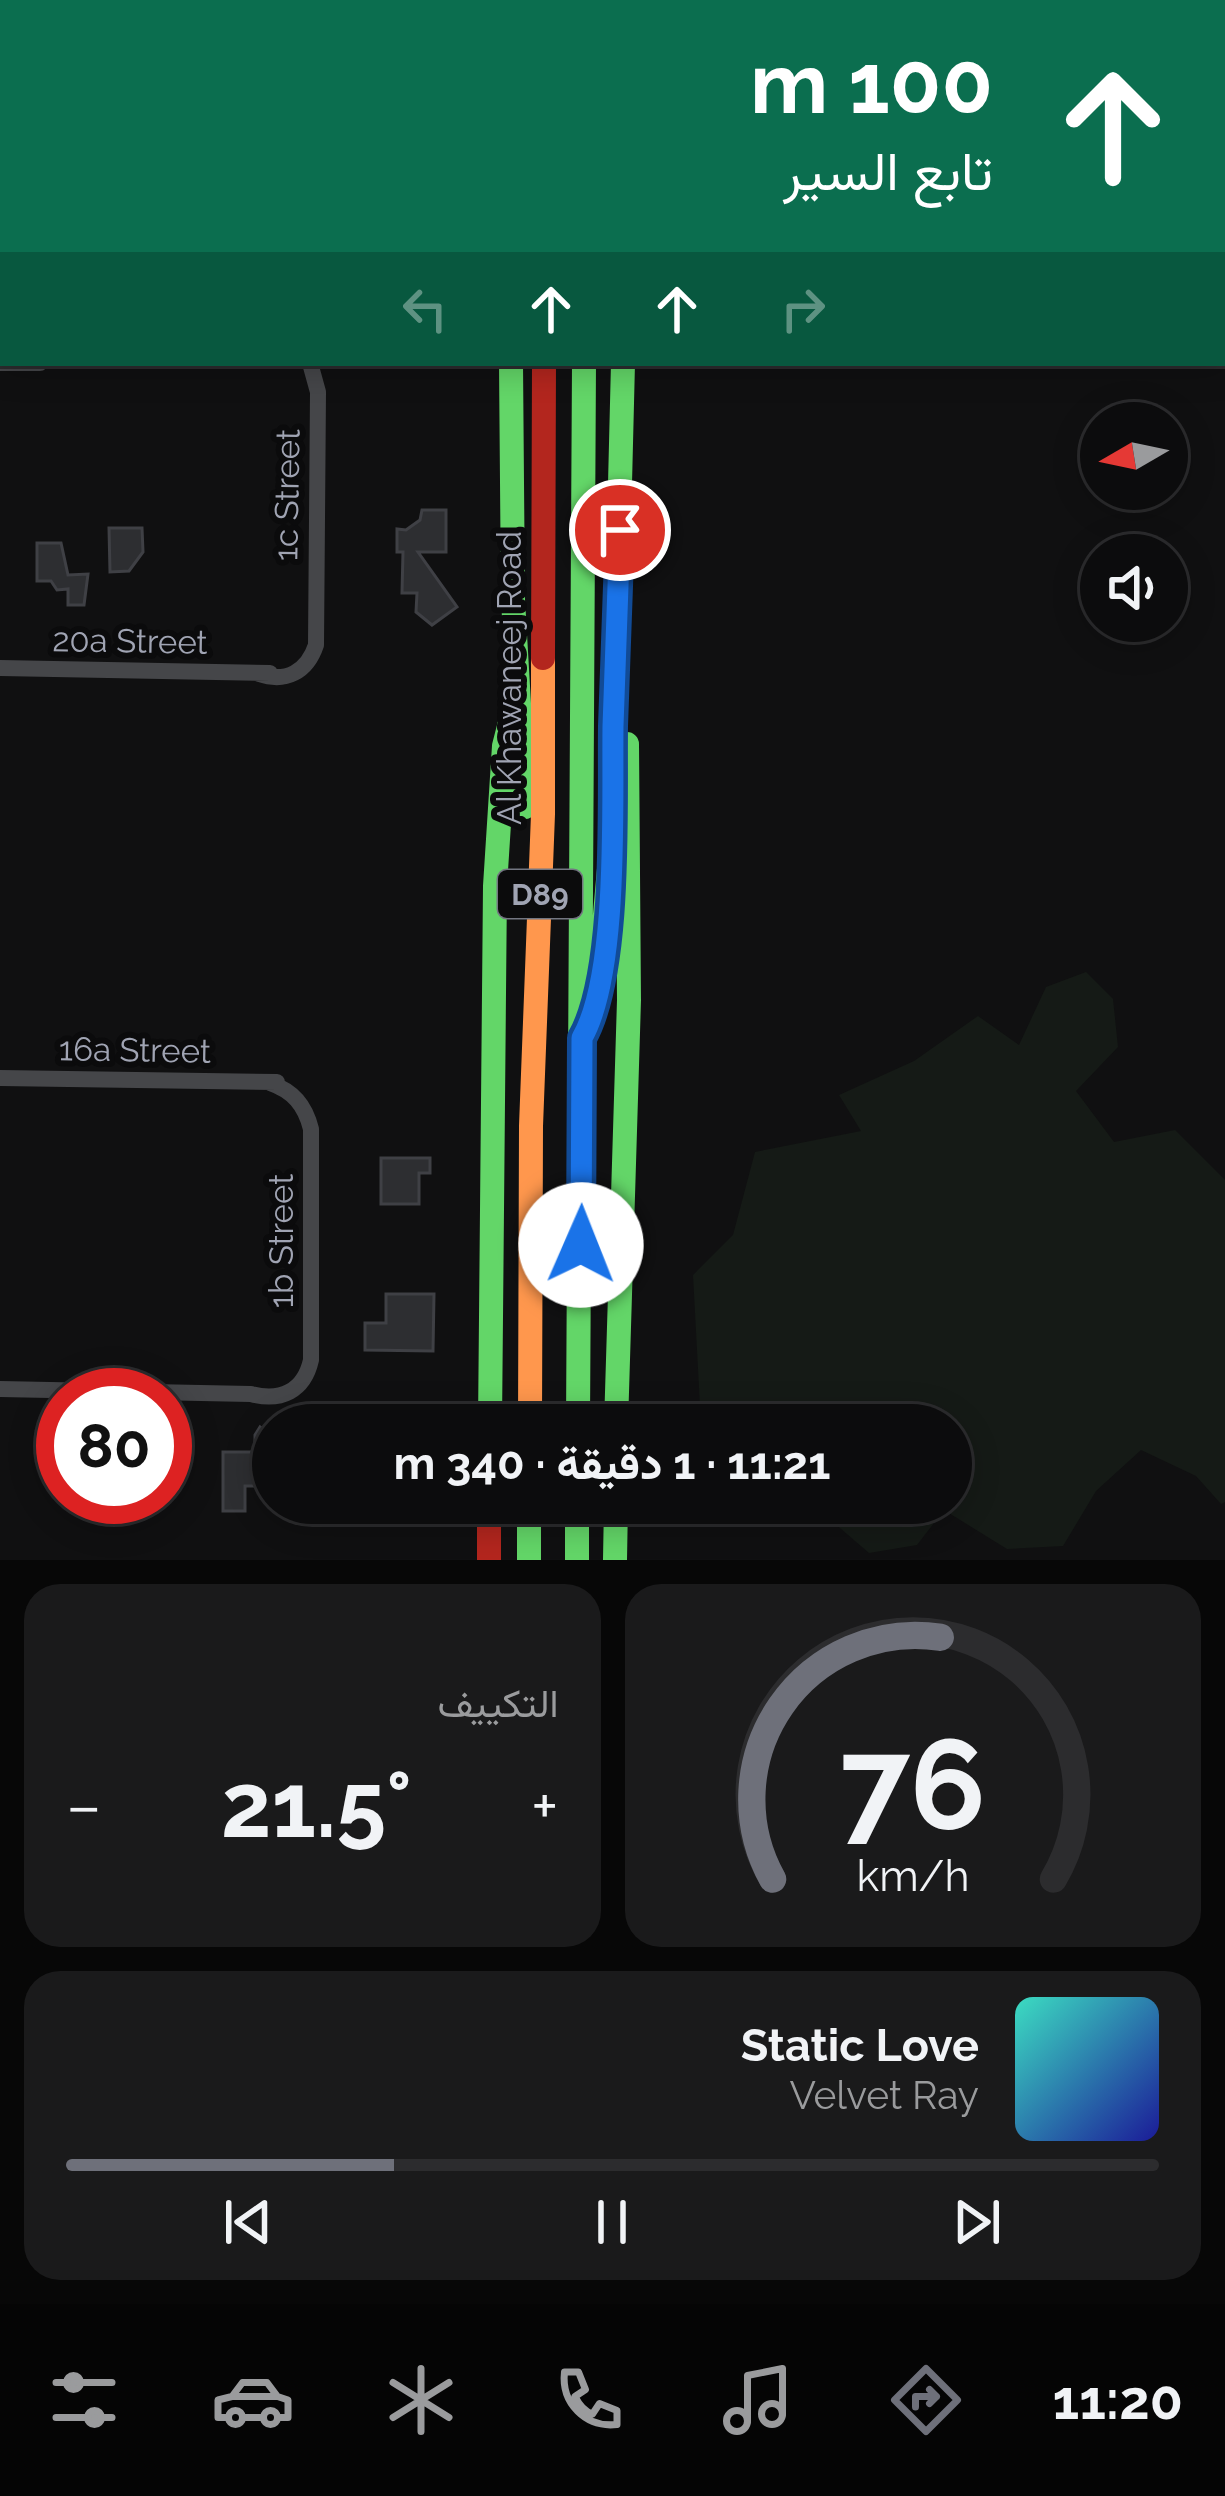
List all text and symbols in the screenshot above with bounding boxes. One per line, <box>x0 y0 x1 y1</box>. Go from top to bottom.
text: 100 m <box>750 34 993 133</box>
icon: ahead <box>1035 48 1191 204</box>
text: تابع السير <box>783 139 993 203</box>
icon: left <box>392 276 458 342</box>
icon: ahead <box>518 276 584 342</box>
icon: ahead <box>644 276 710 342</box>
icon: right <box>770 276 836 342</box>
north arrow <box>1080 402 1188 510</box>
map controls <box>1080 402 1188 642</box>
street label: 1c Street <box>266 429 308 561</box>
pin <box>569 479 671 581</box>
icon: arrive <box>587 497 653 563</box>
street label: Al Khawaneej Road <box>490 531 529 825</box>
button: sound <box>1080 534 1188 642</box>
street label: 20a Street <box>52 620 208 662</box>
road number: D89 <box>498 870 582 918</box>
street label: 16a Street <box>59 1029 211 1071</box>
street label: 1b Street <box>262 1174 301 1308</box>
position arrow <box>518 1182 644 1308</box>
speed limit sign: 80 <box>36 1368 192 1524</box>
text: 11:21 · 1 دقيقة · 340 m <box>394 1437 830 1490</box>
text: التكييف <box>438 1680 559 1726</box>
text: 76 <box>840 1711 986 1857</box>
text: 21.5° <box>221 1752 412 1858</box>
text: − <box>66 1767 102 1844</box>
text: + <box>531 1767 558 1844</box>
text: km/h <box>856 1850 969 1900</box>
text: Static Love <box>741 2019 979 2072</box>
text: Velvet Ray <box>790 2072 979 2118</box>
icon: previous <box>215 2189 281 2255</box>
icon: pause <box>579 2189 645 2255</box>
icon: next <box>944 2189 1010 2255</box>
icon: filters <box>42 2358 126 2442</box>
icon: car <box>211 2358 295 2442</box>
icon: climate <box>379 2358 463 2442</box>
icon: phone <box>547 2358 631 2442</box>
icon: music <box>716 2358 800 2442</box>
icon: directions <box>884 2358 968 2442</box>
text: 11:20 <box>1053 2368 1183 2432</box>

